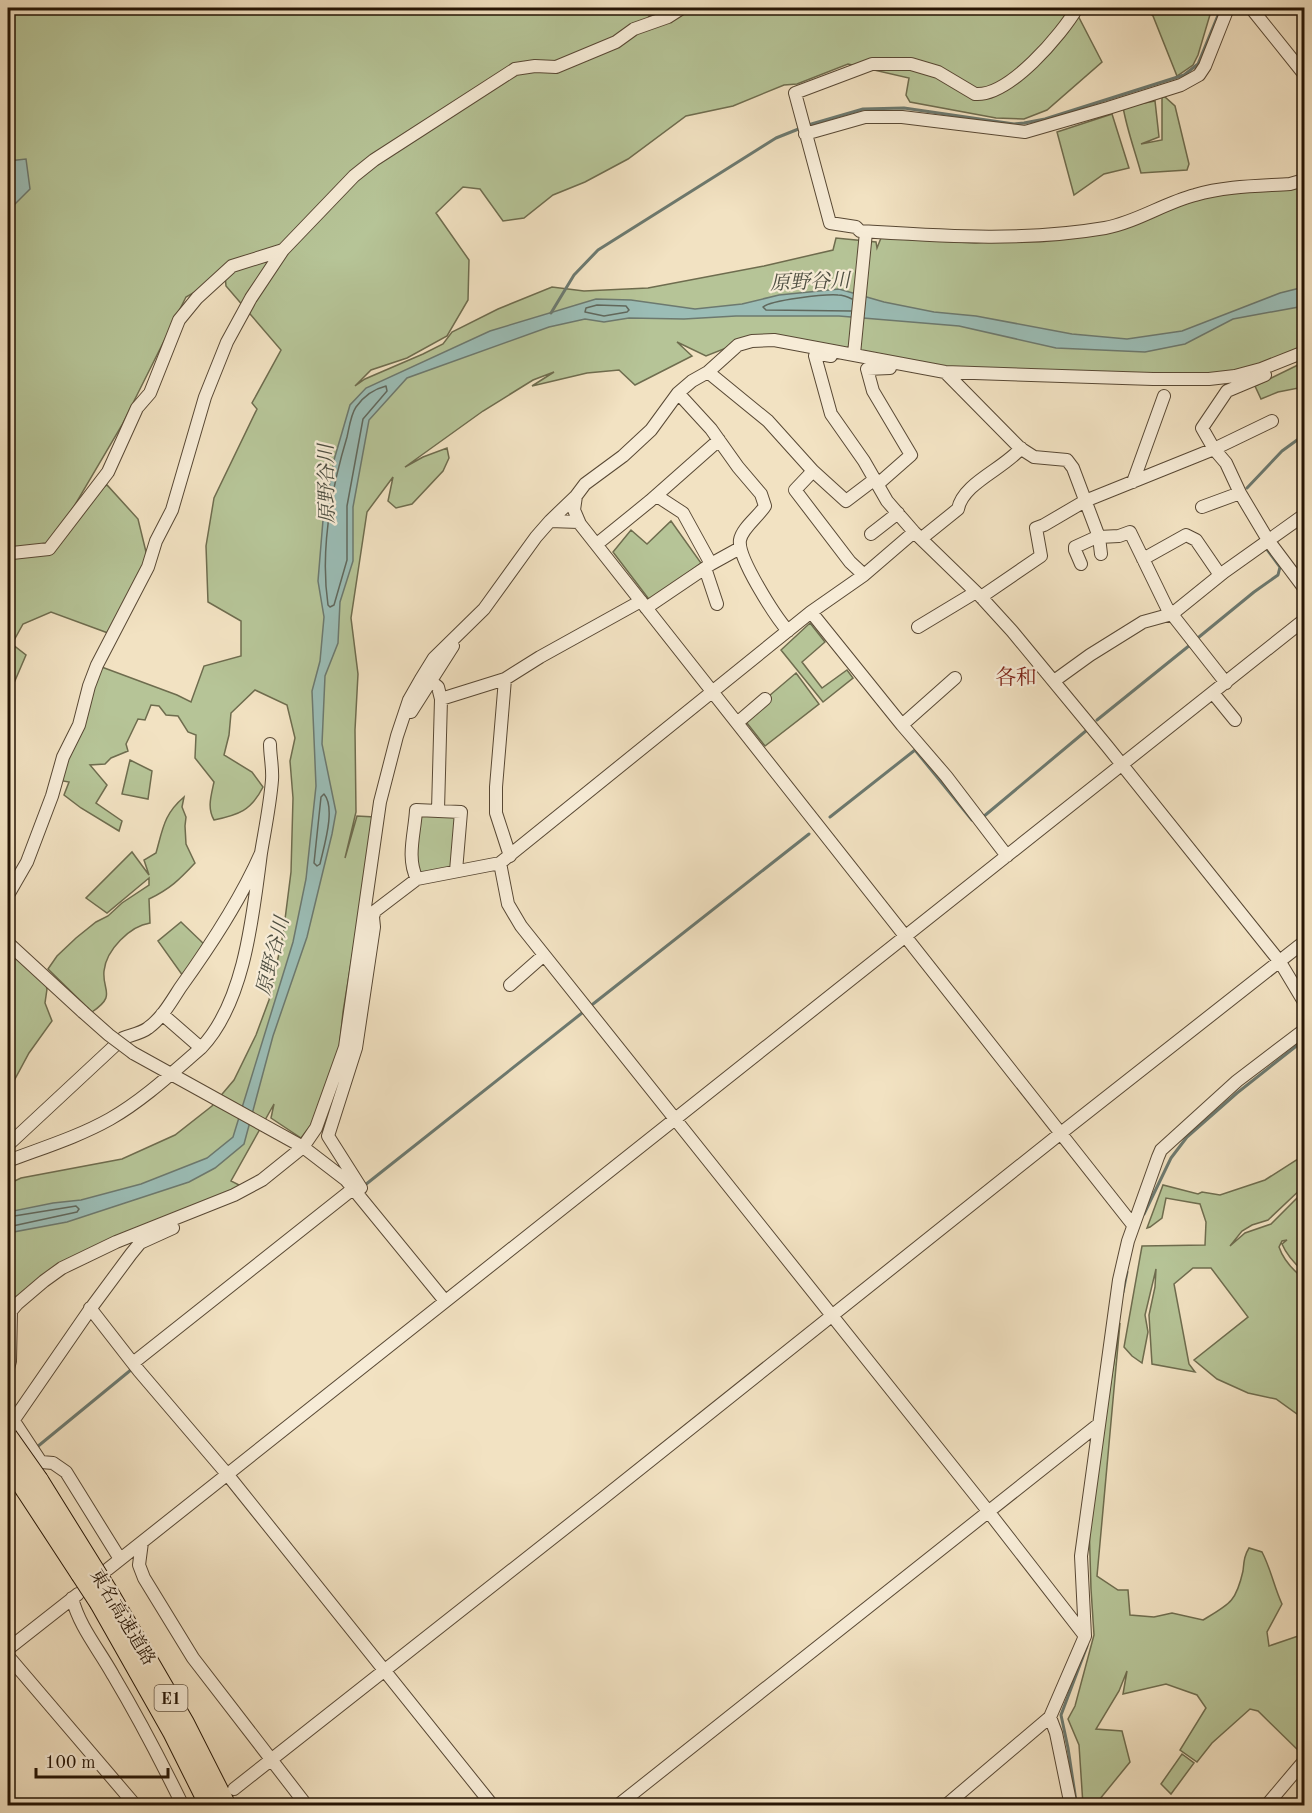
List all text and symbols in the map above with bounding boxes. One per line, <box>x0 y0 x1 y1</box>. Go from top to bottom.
water label: 原野谷川 <box>770 270 852 294</box>
water label: 原野谷川 <box>315 442 339 524</box>
district label: 各和 <box>995 666 1037 689</box>
water label: 原野谷川 <box>253 913 294 998</box>
street label: 東名高速道路 <box>87 1566 159 1668</box>
road number: E1 <box>154 1685 188 1711</box>
scale bar <box>36 1741 168 1779</box>
text: 100 m <box>45 1754 96 1772</box>

